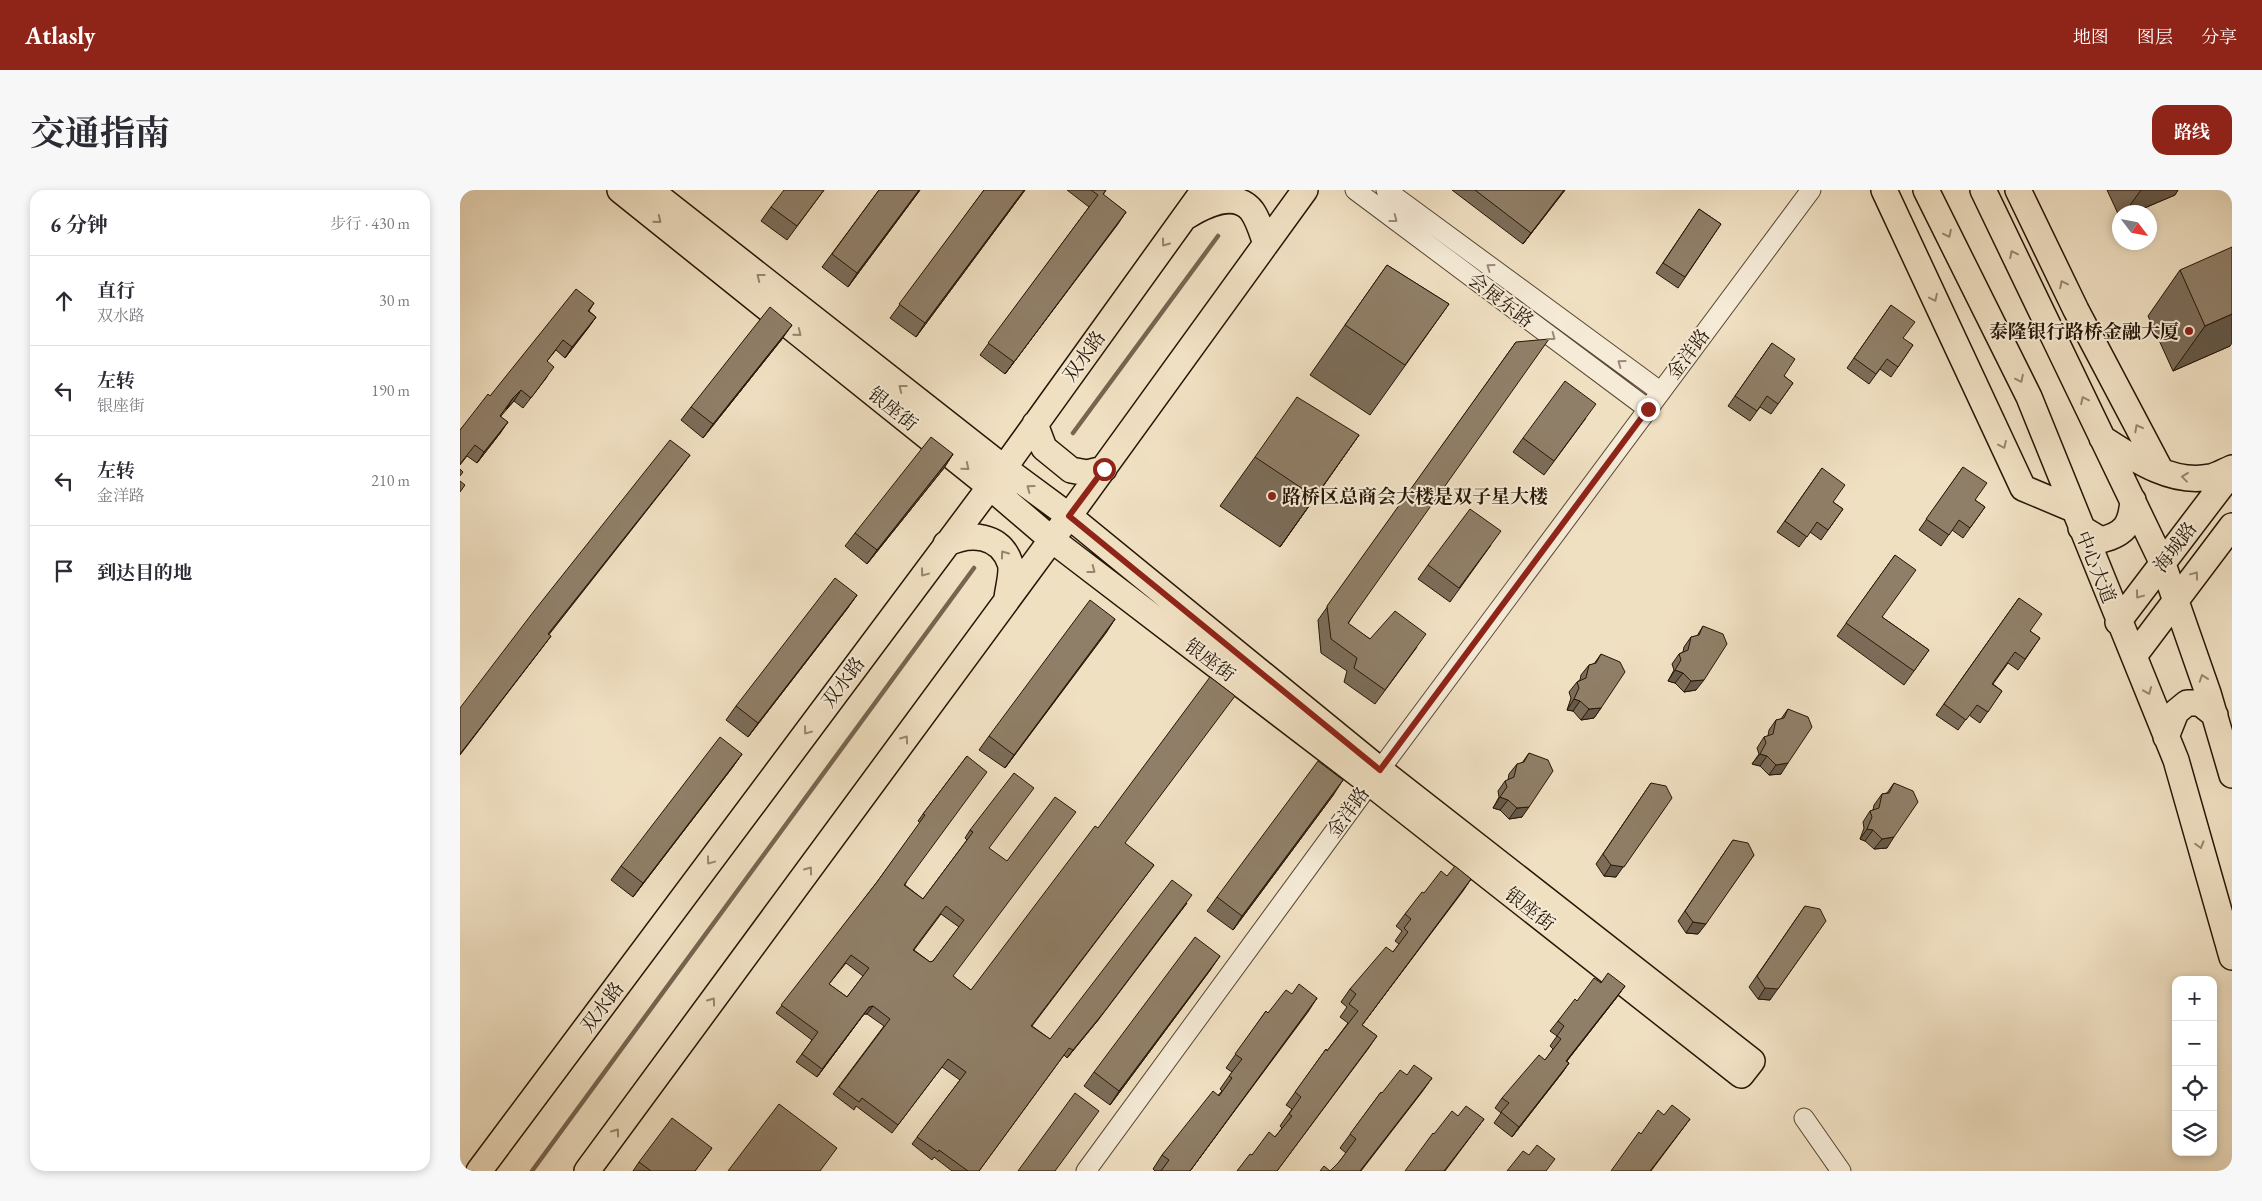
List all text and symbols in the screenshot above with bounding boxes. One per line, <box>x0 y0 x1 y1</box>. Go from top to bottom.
text: Atlasly <box>25 20 95 51</box>
text: 地图 <box>2073 25 2109 48</box>
text: 图层 <box>2137 25 2173 48</box>
text: 分享 <box>2201 25 2237 48</box>
button: 路线 <box>2152 105 2232 155</box>
text: 交通指南 <box>30 110 170 155</box>
north arrow <box>2112 205 2157 250</box>
text: 6 分钟 <box>50 211 108 238</box>
text: 步行 · 430 m <box>330 213 410 234</box>
one-way arrow <box>1388 213 1398 222</box>
one-way arrow <box>652 215 661 223</box>
one-way arrow <box>1941 229 1952 238</box>
one-way arrow <box>1162 237 1170 246</box>
one-way arrow <box>2009 250 2020 259</box>
one-way arrow <box>1486 264 1496 273</box>
street label: 会展东路 <box>1463 267 1539 333</box>
one-way arrow <box>757 274 766 282</box>
text: 直行 <box>97 278 135 303</box>
one-way arrow <box>2059 280 2069 289</box>
icon: ahead <box>50 287 78 315</box>
text: 30 m <box>379 290 410 311</box>
one-way arrow <box>1928 293 1939 302</box>
text: 双水路 <box>97 305 145 326</box>
place label: 泰隆银行路桥金融大厦 <box>1989 319 2179 344</box>
street label: 金洋路 <box>1661 324 1715 384</box>
marker: 泰隆银行路桥金融大厦 <box>2183 325 2195 337</box>
street label: 双水路 <box>1057 326 1111 386</box>
one-way arrow <box>793 328 802 337</box>
one-way arrow <box>1546 332 1555 340</box>
one-way arrow <box>1617 360 1627 369</box>
text: 左转 <box>97 368 135 393</box>
one-way arrow <box>2014 374 2024 383</box>
icon: left <box>50 377 78 405</box>
text: 190 m <box>371 380 410 401</box>
street label: 银座街 <box>863 381 923 437</box>
one-way arrow <box>898 385 907 394</box>
text: 银座街 <box>97 395 145 416</box>
one-way arrow <box>2080 396 2090 405</box>
route end <box>1637 398 1660 421</box>
one-way arrow <box>2134 424 2144 433</box>
one-way arrow <box>1997 440 2007 449</box>
text: 左转 <box>97 458 135 483</box>
route start <box>1093 458 1116 481</box>
one-way arrow <box>960 462 969 470</box>
icon: left <box>50 467 78 495</box>
text: 210 m <box>371 470 410 491</box>
one-way arrow <box>2181 472 2189 483</box>
place label: 路桥区总商会大楼是双子星大楼 <box>1282 484 1548 509</box>
text: 金洋路 <box>97 485 145 506</box>
one-way arrow <box>1027 485 1036 493</box>
marker: 路桥区总商会大楼是双子星大楼 <box>1266 490 1278 502</box>
street label: 海城路 <box>2148 517 2202 577</box>
street label: 中心大道 <box>2070 527 2122 607</box>
one-way arrow <box>1001 550 1010 560</box>
icon: arrive <box>50 557 78 585</box>
text: 到达目的地 <box>97 560 192 585</box>
one-way arrow <box>1086 565 1095 573</box>
one-way arrow <box>922 567 930 576</box>
one-way arrow <box>2189 571 2198 581</box>
one-way arrow <box>2137 589 2145 598</box>
street label: 银座街 <box>1180 633 1240 687</box>
street label: 双水路 <box>816 652 870 712</box>
one-way arrow <box>2199 674 2209 682</box>
one-way arrow <box>2142 686 2152 695</box>
one-way arrow <box>804 725 812 734</box>
one-way arrow <box>899 735 908 745</box>
street label: 金洋路 <box>1321 782 1375 842</box>
one-way arrow <box>2195 840 2205 849</box>
one-way arrow <box>707 855 715 864</box>
one-way arrow <box>803 867 811 876</box>
street label: 银座街 <box>1500 882 1560 936</box>
map controls <box>2172 976 2217 1156</box>
button: + <box>2172 976 2217 1021</box>
street label: 双水路 <box>575 977 629 1037</box>
one-way arrow <box>706 997 715 1007</box>
button: − <box>2172 1021 2217 1066</box>
button: locate <box>2172 1066 2217 1111</box>
button: layers <box>2172 1111 2217 1156</box>
one-way arrow <box>610 1128 619 1138</box>

